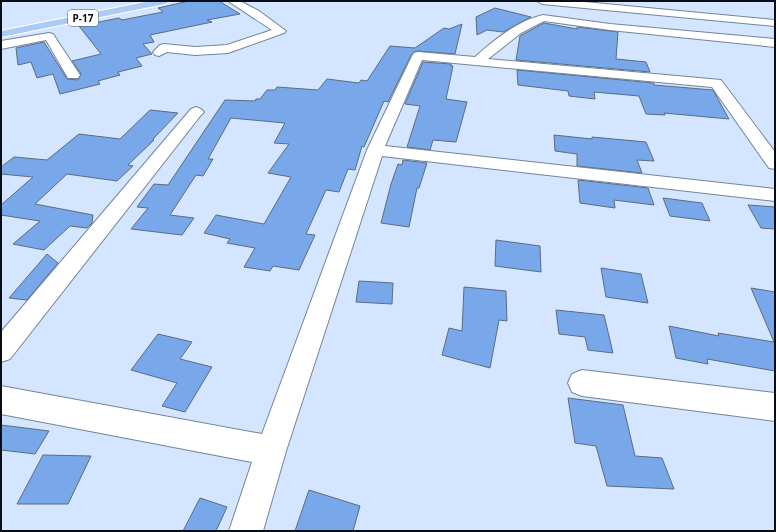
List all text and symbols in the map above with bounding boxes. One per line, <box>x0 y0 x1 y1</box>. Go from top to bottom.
road number: P-17 <box>68 10 98 26</box>

